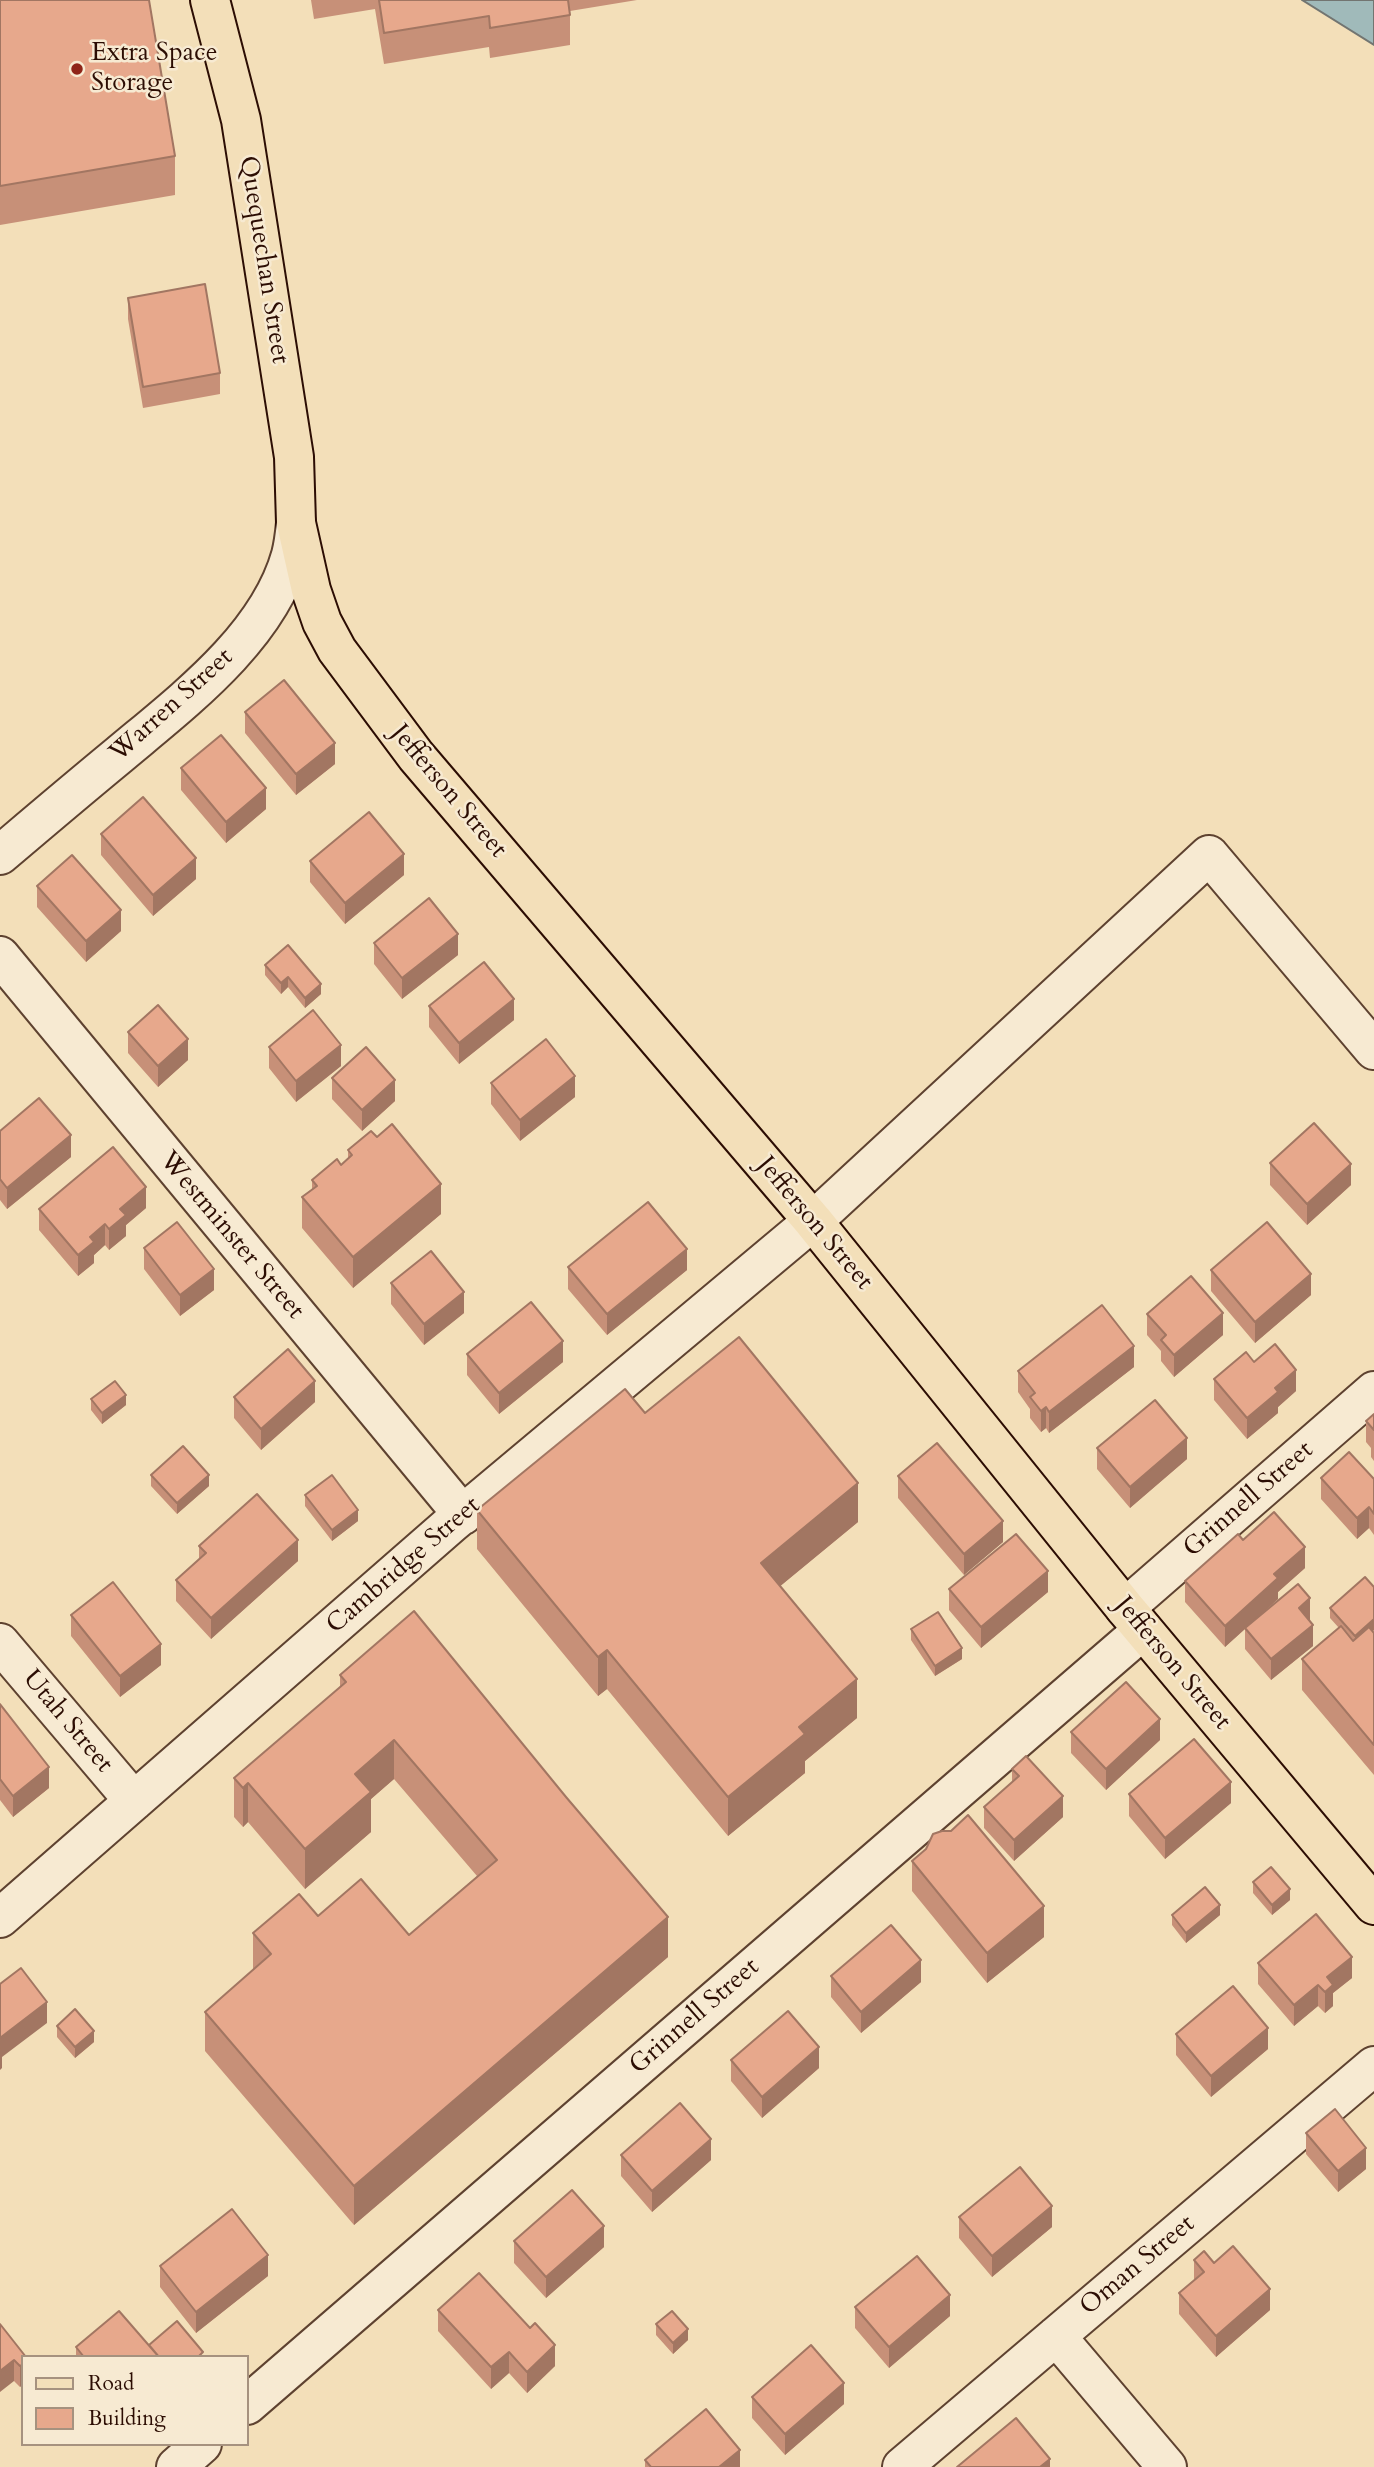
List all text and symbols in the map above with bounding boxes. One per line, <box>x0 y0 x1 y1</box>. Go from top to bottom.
place label: Extra Space Storage <box>91 38 218 100</box>
marker: Extra Space Storage <box>69 61 85 77</box>
street label: Quequechan Street <box>231 154 295 366</box>
street label: Warren Street <box>104 643 240 769</box>
street label: Jefferson Street <box>383 719 513 865</box>
street label: Westminster Street <box>152 1146 310 1326</box>
street label: Jefferson Street <box>749 1151 879 1297</box>
street label: Grinnell Street <box>1178 1435 1320 1565</box>
street label: Cambridge Street <box>321 1491 487 1641</box>
street label: Jefferson Street <box>1107 1591 1237 1737</box>
street label: Utah Street <box>15 1664 119 1780</box>
street label: Grinnell Street <box>624 1952 766 2082</box>
street label: Oman Street <box>1074 2209 1202 2323</box>
legend <box>21 2355 248 2446</box>
text: Road <box>88 2369 134 2398</box>
text: Building <box>88 2404 166 2433</box>

